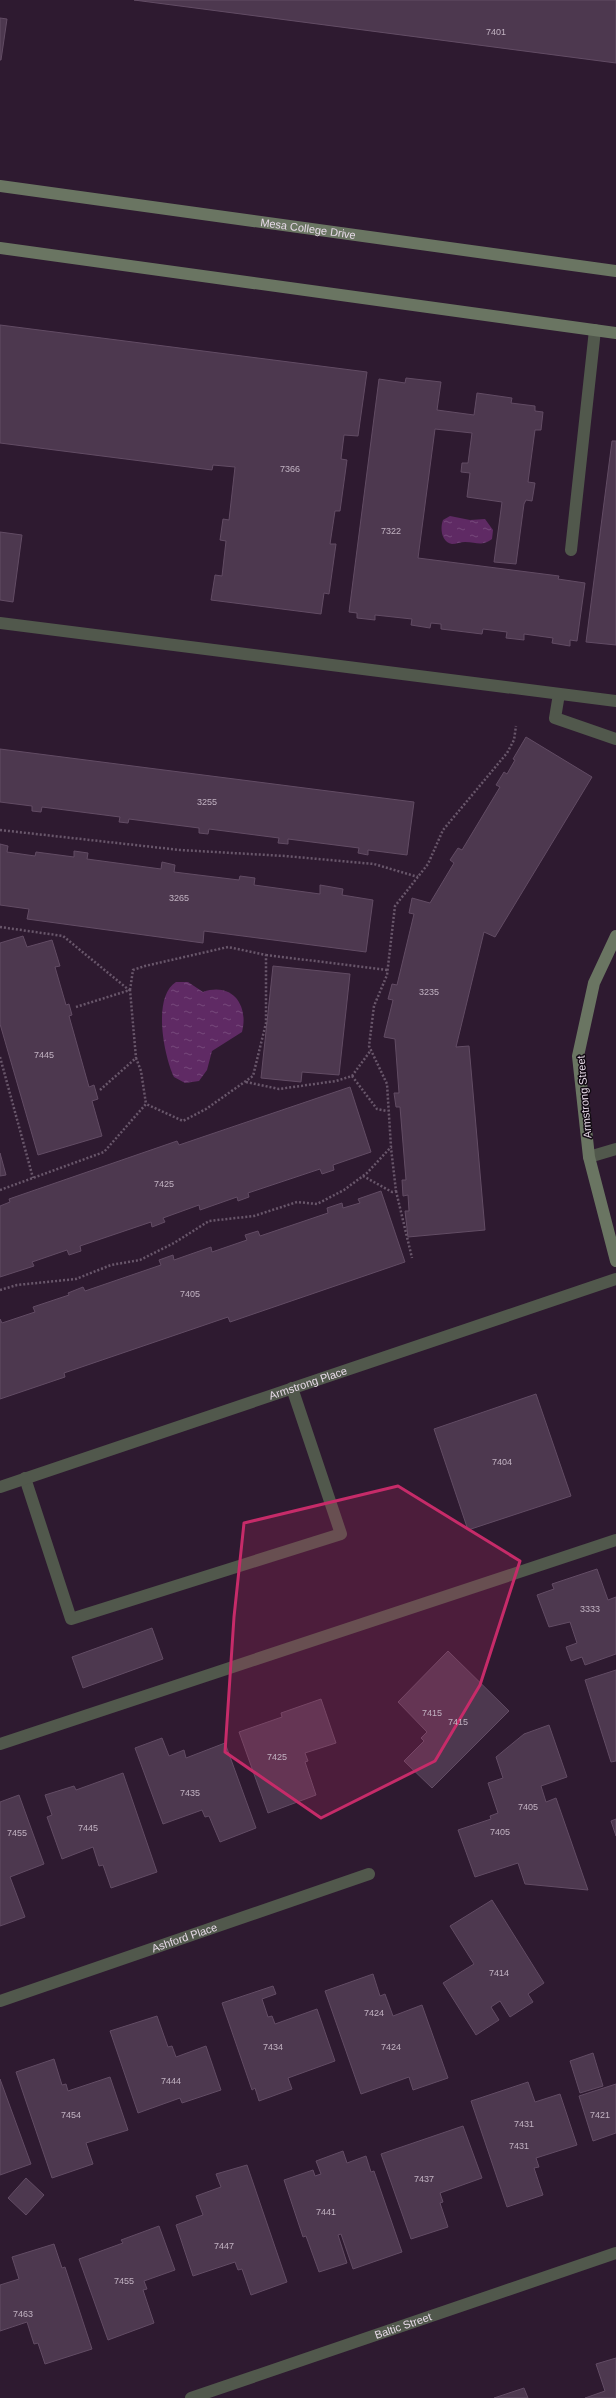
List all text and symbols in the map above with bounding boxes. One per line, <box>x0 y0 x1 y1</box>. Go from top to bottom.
house number: 7401 <box>486 27 506 37</box>
street label: Mesa College Drive <box>260 216 357 241</box>
house number: 7366 <box>280 464 300 474</box>
house number: 7322 <box>381 526 401 536</box>
house number: 3255 <box>197 797 217 807</box>
house number: 3265 <box>169 893 189 903</box>
house number: 3235 <box>419 987 439 997</box>
house number: 7445 <box>34 1050 54 1060</box>
street label: Armstrong Street <box>574 1055 594 1139</box>
house number: 7425 <box>154 1179 174 1189</box>
house number: 7405 <box>180 1289 200 1299</box>
street label: Armstrong Place <box>267 1364 348 1402</box>
house number: 7404 <box>492 1457 512 1467</box>
house number: 3333 <box>580 1604 600 1614</box>
house number: 7415 <box>422 1708 442 1718</box>
house number: 7415 <box>448 1717 468 1727</box>
house number: 7425 <box>267 1752 287 1762</box>
house number: 7435 <box>180 1788 200 1798</box>
house number: 7405 <box>518 1802 538 1812</box>
house number: 7445 <box>78 1823 98 1833</box>
house number: 7405 <box>490 1827 510 1837</box>
house number: 7455 <box>7 1828 27 1838</box>
street label: Ashford Place <box>150 1921 219 1954</box>
house number: 7414 <box>489 1968 509 1978</box>
house number: 7424 <box>364 2008 384 2018</box>
house number: 7434 <box>263 2042 283 2052</box>
house number: 7424 <box>381 2042 401 2052</box>
house number: 7444 <box>161 2076 181 2086</box>
house number: 7454 <box>61 2110 81 2120</box>
house number: 7421 <box>590 2110 610 2120</box>
house number: 7431 <box>514 2119 534 2129</box>
house number: 7431 <box>509 2141 529 2151</box>
house number: 7437 <box>414 2174 434 2184</box>
house number: 7441 <box>316 2207 336 2217</box>
house number: 7447 <box>214 2241 234 2251</box>
house number: 7455 <box>114 2276 134 2286</box>
house number: 7463 <box>13 2309 33 2319</box>
street label: Baltic Street <box>373 2310 433 2341</box>

